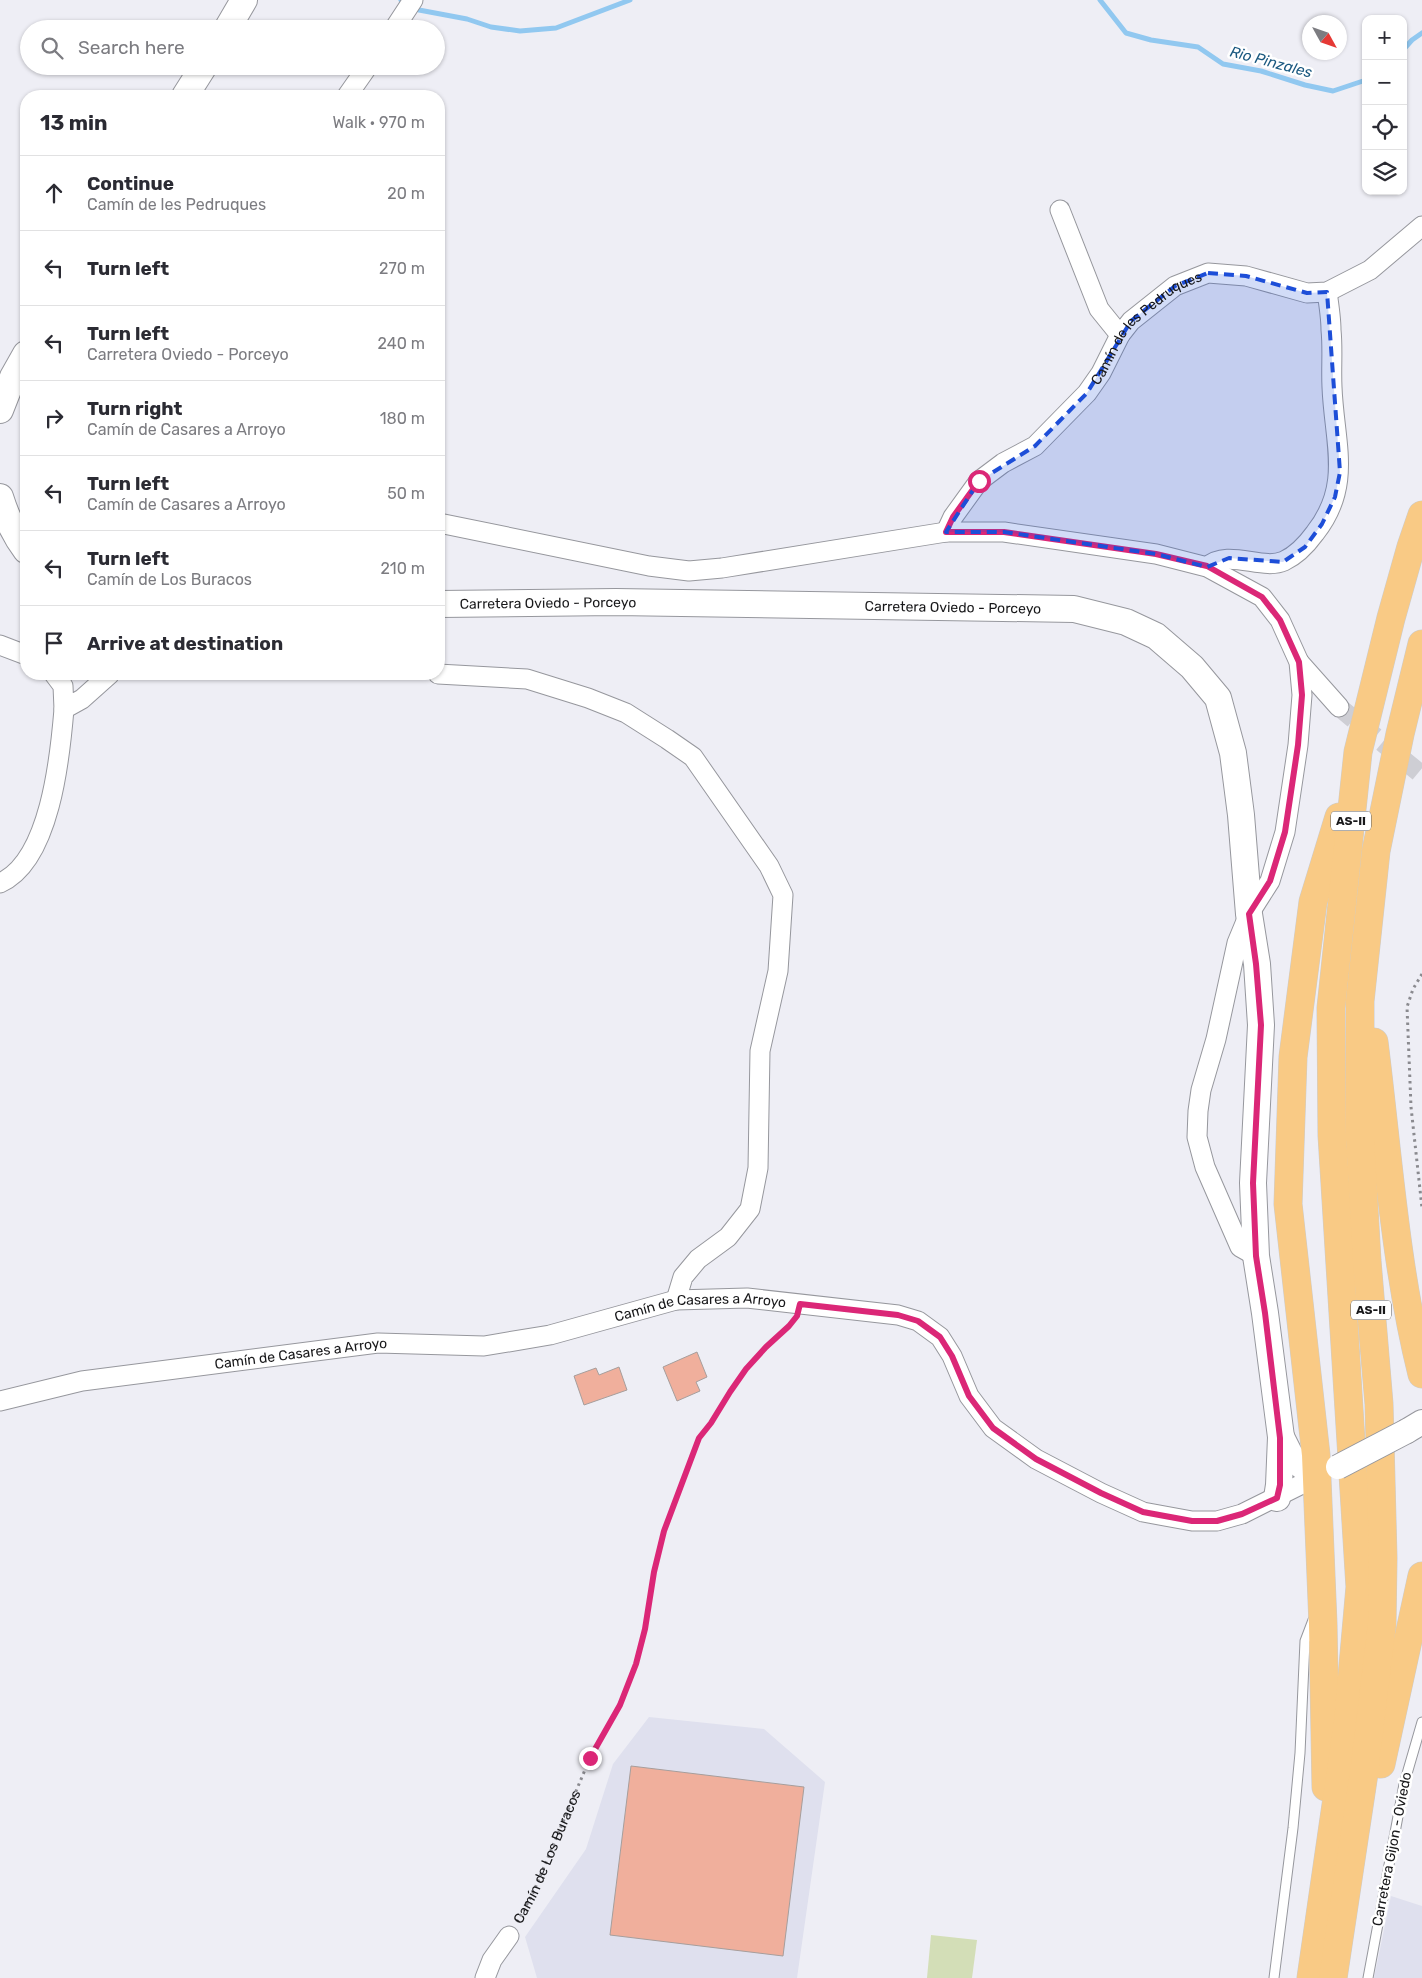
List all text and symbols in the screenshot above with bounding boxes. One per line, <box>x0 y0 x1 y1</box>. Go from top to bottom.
north arrow <box>1302 15 1347 60</box>
map controls <box>1362 15 1407 195</box>
button: + <box>1362 15 1407 60</box>
search box <box>20 20 445 75</box>
icon: search <box>38 34 66 62</box>
text: Search here <box>78 36 185 59</box>
water label: Rio Pinzales <box>1228 42 1314 82</box>
button: − <box>1362 60 1407 105</box>
button: locate <box>1362 105 1407 150</box>
text: 13 min <box>40 110 108 135</box>
text: Walk · 970 m <box>333 113 425 132</box>
button: layers <box>1362 150 1407 195</box>
text: Continue <box>87 172 174 195</box>
icon: ahead <box>40 179 68 207</box>
text: 20 m <box>387 184 425 203</box>
text: Camín de les Pedruques <box>87 195 266 214</box>
icon: left <box>40 254 68 282</box>
text: Turn left <box>87 257 169 280</box>
text: 270 m <box>379 259 425 278</box>
street label: Camín de les Pedruques <box>1087 268 1204 388</box>
text: Turn left <box>87 322 169 345</box>
icon: left <box>40 329 68 357</box>
text: 240 m <box>378 334 425 353</box>
text: Carretera Oviedo - Porceyo <box>87 345 289 364</box>
text: Turn right <box>87 397 182 420</box>
icon: right <box>40 404 68 432</box>
text: 180 m <box>380 409 425 428</box>
text: Camín de Casares a Arroyo <box>87 420 286 439</box>
route start <box>968 470 991 493</box>
text: Turn left <box>87 472 169 495</box>
icon: left <box>40 479 68 507</box>
text: 50 m <box>387 484 425 503</box>
text: Camín de Casares a Arroyo <box>87 495 286 514</box>
text: Turn left <box>87 547 169 570</box>
icon: left <box>40 554 68 582</box>
text: 210 m <box>380 559 425 578</box>
text: Camín de Los Buracos <box>87 570 252 589</box>
street label: Carretera Oviedo - Porceyo <box>460 593 636 612</box>
street label: Carretera Oviedo - Porceyo <box>865 597 1041 617</box>
icon: arrive <box>40 629 68 657</box>
text: Arrive at destination <box>87 632 283 655</box>
road number: AS-II <box>1331 811 1371 830</box>
street label: Camín de Casares a Arroyo <box>612 1289 787 1325</box>
road number: AS-II <box>1351 1300 1391 1320</box>
street label: Camín de Casares a Arroyo <box>213 1334 387 1372</box>
route end <box>579 1747 602 1770</box>
street label: Carretera Gijon - Oviedo <box>1369 1771 1415 1927</box>
street label: Camín de Los Buracos <box>509 1787 584 1926</box>

